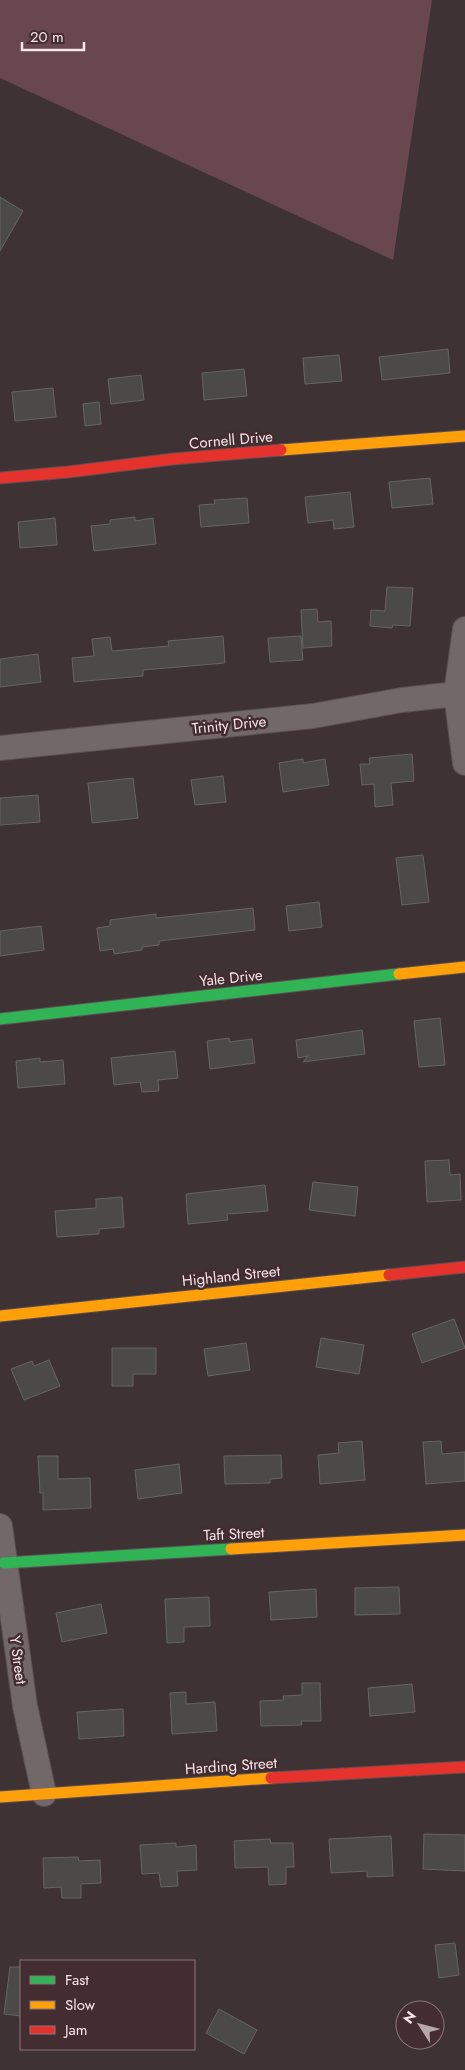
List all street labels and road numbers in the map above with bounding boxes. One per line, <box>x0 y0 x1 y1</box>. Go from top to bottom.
street label: Cornell Drive <box>188 425 274 455</box>
street label: Trinity Drive <box>191 710 268 740</box>
street label: Yale Drive <box>198 964 264 992</box>
street label: Highland Street <box>181 1260 281 1292</box>
street label: Taft Street <box>203 1521 265 1547</box>
street label: Y Street <box>4 1634 32 1686</box>
street label: Harding Street <box>184 1752 278 1780</box>

